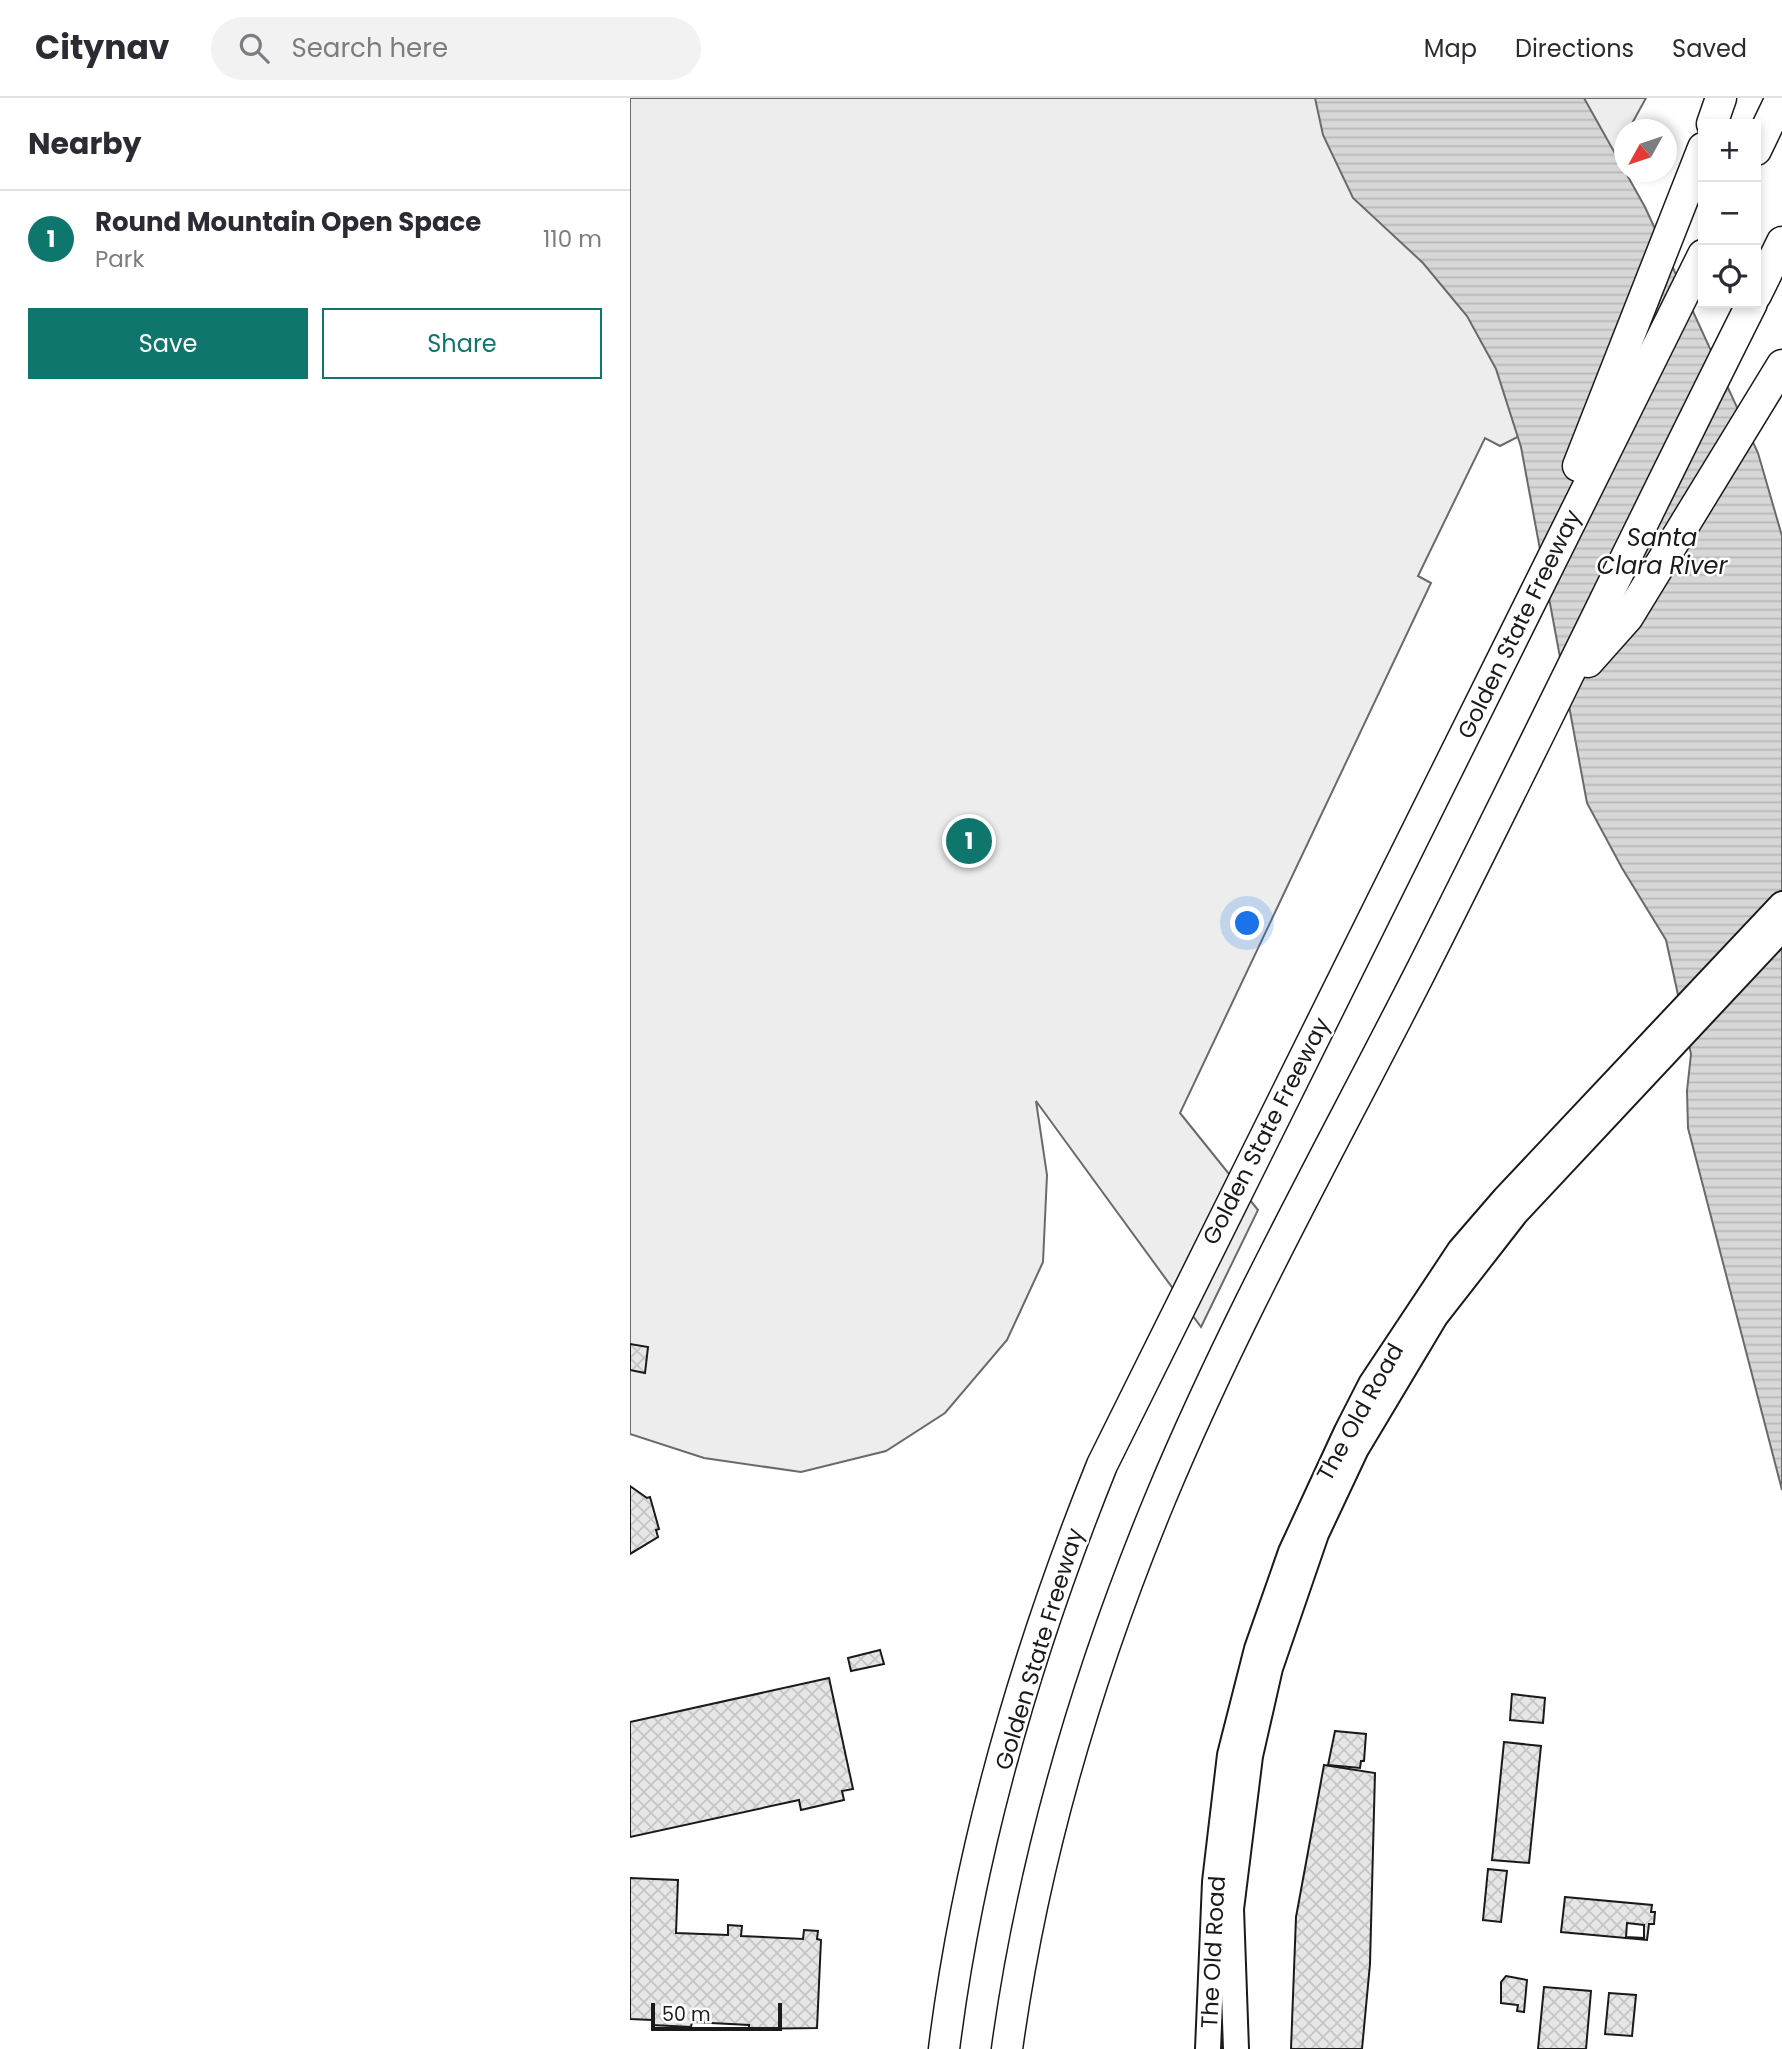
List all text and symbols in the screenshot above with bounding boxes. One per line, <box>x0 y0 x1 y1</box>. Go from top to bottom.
search box <box>211 17 701 80</box>
text: Citynav <box>35 24 169 71</box>
icon: search <box>235 29 273 67</box>
text: Search here <box>291 30 448 66</box>
text: Map <box>1424 32 1477 65</box>
text: Directions <box>1515 32 1634 65</box>
text: Saved <box>1672 32 1747 65</box>
north arrow <box>1614 119 1677 182</box>
map controls <box>1698 119 1761 308</box>
button: + <box>1698 119 1761 182</box>
text: Nearby <box>28 122 142 165</box>
button: − <box>1698 182 1761 245</box>
text: Round Mountain Open Space <box>95 204 481 240</box>
text: 1 <box>47 223 55 255</box>
text: 110 m <box>543 223 602 255</box>
text: Park <box>95 243 144 275</box>
button: locate <box>1698 245 1761 308</box>
button: Save <box>28 308 308 379</box>
button: Share <box>322 308 602 379</box>
street label: Golden State Freeway <box>1450 504 1588 744</box>
water label: Santa Clara River <box>1597 521 1728 582</box>
pin: 1 <box>946 815 992 867</box>
your location <box>1230 906 1264 940</box>
street label: Golden State Freeway <box>1195 1012 1337 1250</box>
street label: The Old Road <box>1309 1337 1411 1487</box>
street label: Golden State Freeway <box>987 1524 1091 1774</box>
street label: The Old Road <box>1193 1875 1233 2029</box>
scale bar <box>651 2000 782 2032</box>
text: 50 m <box>662 2001 711 2028</box>

